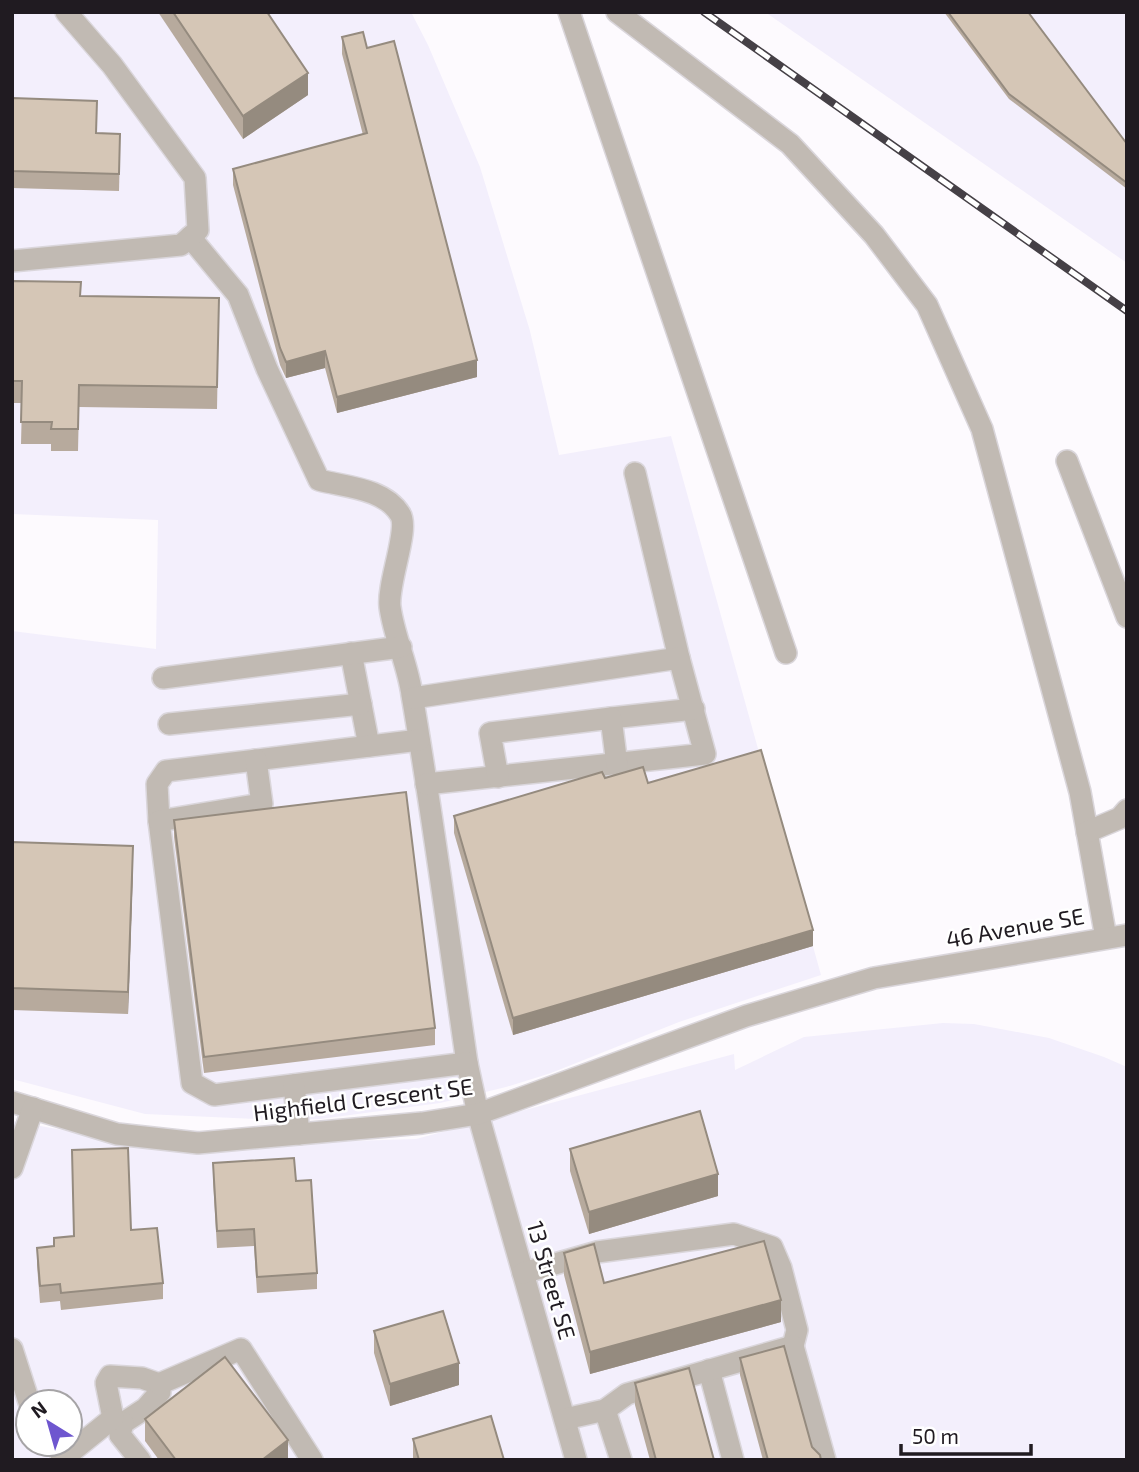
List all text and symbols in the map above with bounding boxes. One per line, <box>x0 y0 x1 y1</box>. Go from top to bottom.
street label: 46 Avenue SE <box>944 901 1086 953</box>
street label: Highfield Crescent SE <box>252 1072 474 1126</box>
street label: 13 Street SE <box>522 1218 582 1342</box>
north arrow <box>14 1388 84 1458</box>
text: N <box>26 1396 51 1422</box>
scale bar <box>901 1412 1030 1456</box>
text: 50 m <box>912 1423 959 1448</box>

